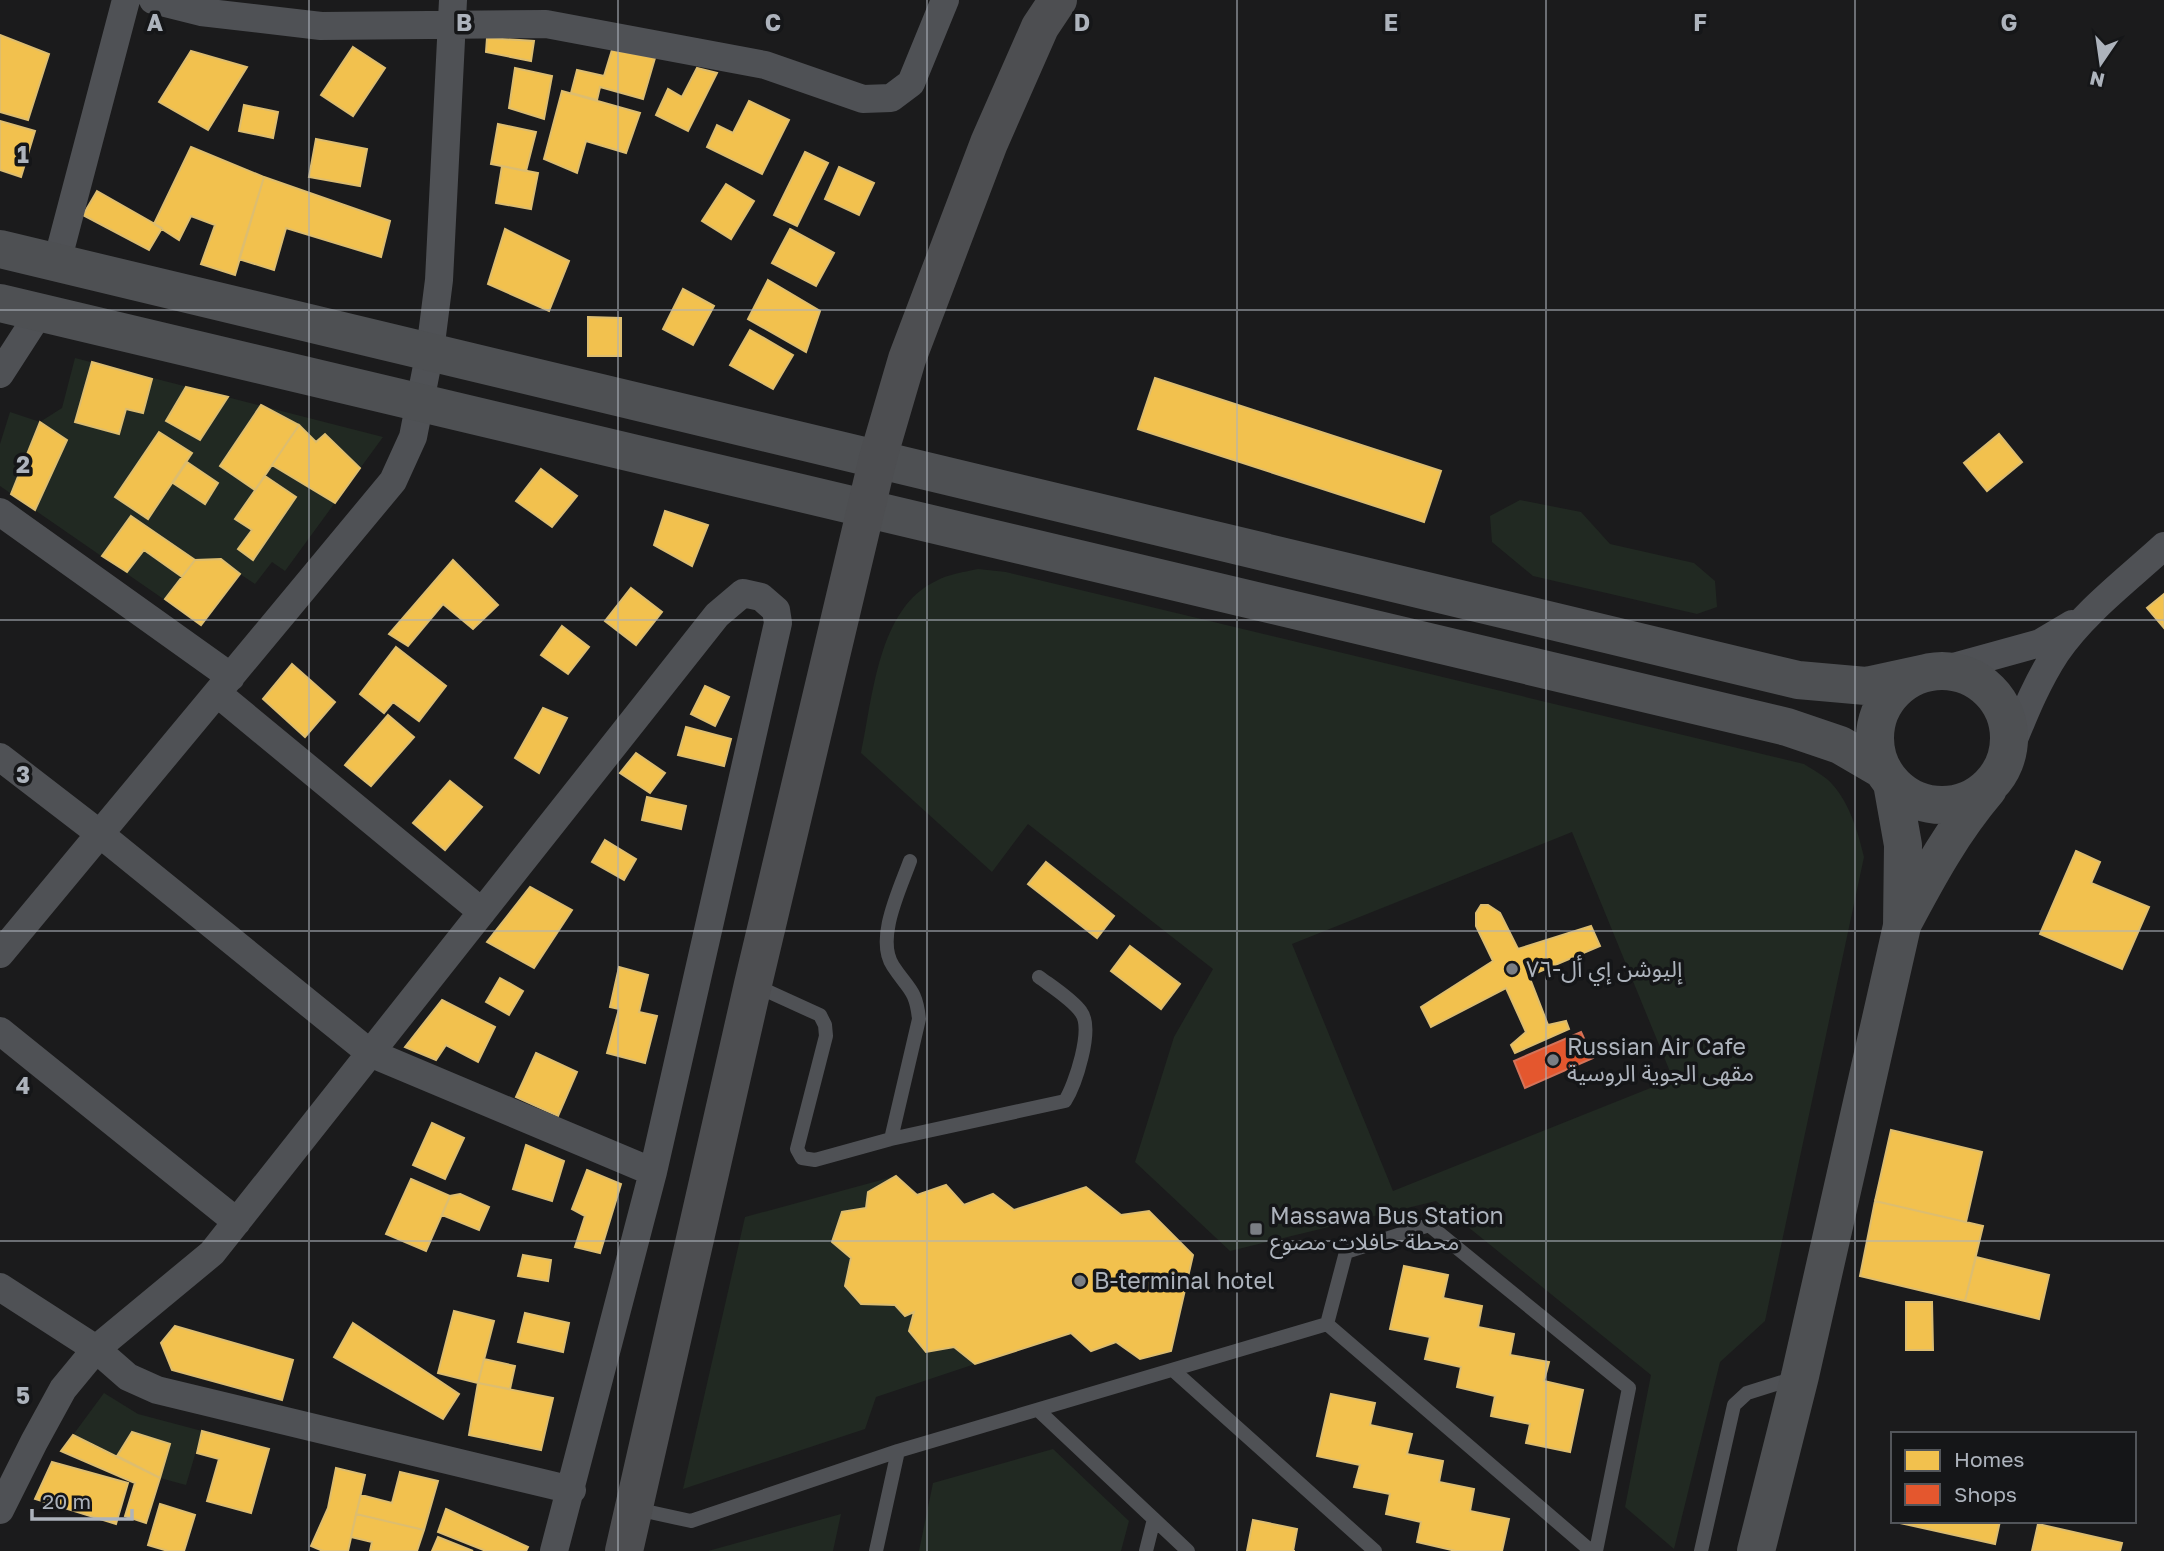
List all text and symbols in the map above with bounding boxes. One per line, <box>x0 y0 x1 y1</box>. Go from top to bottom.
text: A <box>147 8 164 36</box>
text: B <box>456 8 472 36</box>
text: C <box>765 8 781 36</box>
text: D <box>1074 8 1090 36</box>
text: E <box>1384 8 1398 36</box>
text: F <box>1693 8 1707 36</box>
text: G <box>2001 8 2017 36</box>
north arrow <box>2066 28 2136 98</box>
text: N <box>2087 67 2107 93</box>
text: 1 <box>17 140 29 168</box>
text: 2 <box>16 450 30 478</box>
text: 3 <box>16 760 30 788</box>
place label: إليوشن إي أل-٧٦ <box>1526 954 1684 986</box>
marker: إليوشن إي أل-٧٦ <box>1504 961 1520 977</box>
place label: Russian Air Cafe مقهى الجوية الروسية <box>1567 1032 1754 1087</box>
marker: Russian Air Cafe مقهى الجوية الروسية <box>1545 1052 1561 1068</box>
text: 4 <box>16 1071 30 1099</box>
place label: Massawa Bus Station محطة حافلات مصوع <box>1270 1201 1504 1259</box>
marker: Massawa Bus Station محطة حافلات مصوع <box>1248 1221 1264 1237</box>
place label: B-terminal hotel <box>1094 1266 1274 1294</box>
marker: B-terminal hotel <box>1072 1273 1088 1289</box>
text: 5 <box>16 1381 30 1409</box>
legend <box>1891 1432 2136 1523</box>
text: Homes <box>1954 1446 2024 1472</box>
scale bar <box>32 1478 131 1522</box>
text: Shops <box>1954 1481 2017 1507</box>
text: 20 m <box>42 1488 91 1514</box>

